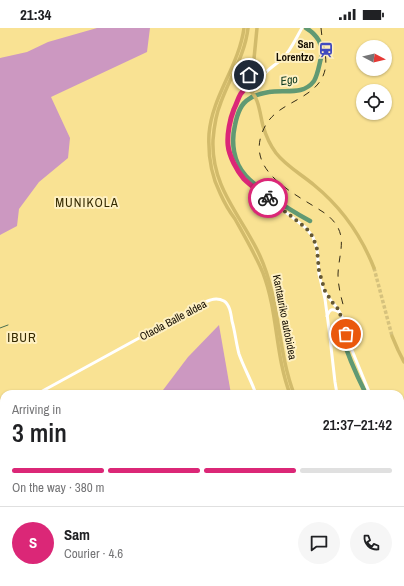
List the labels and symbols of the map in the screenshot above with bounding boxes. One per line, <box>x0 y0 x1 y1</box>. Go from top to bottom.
place label: San Lorentzo <box>276 37 314 64</box>
north arrow <box>356 40 392 76</box>
station icon: San Lorentzo <box>317 41 335 59</box>
pin <box>232 58 266 92</box>
water label: Ego <box>279 71 299 89</box>
courier <box>248 178 288 218</box>
district label: MUNIKOLA <box>55 194 119 211</box>
street label: Kantauriko autobidea <box>270 273 300 361</box>
street label: Otaola Balle aldea <box>137 297 209 343</box>
pin <box>329 317 363 351</box>
district label: IBUR <box>7 329 37 346</box>

